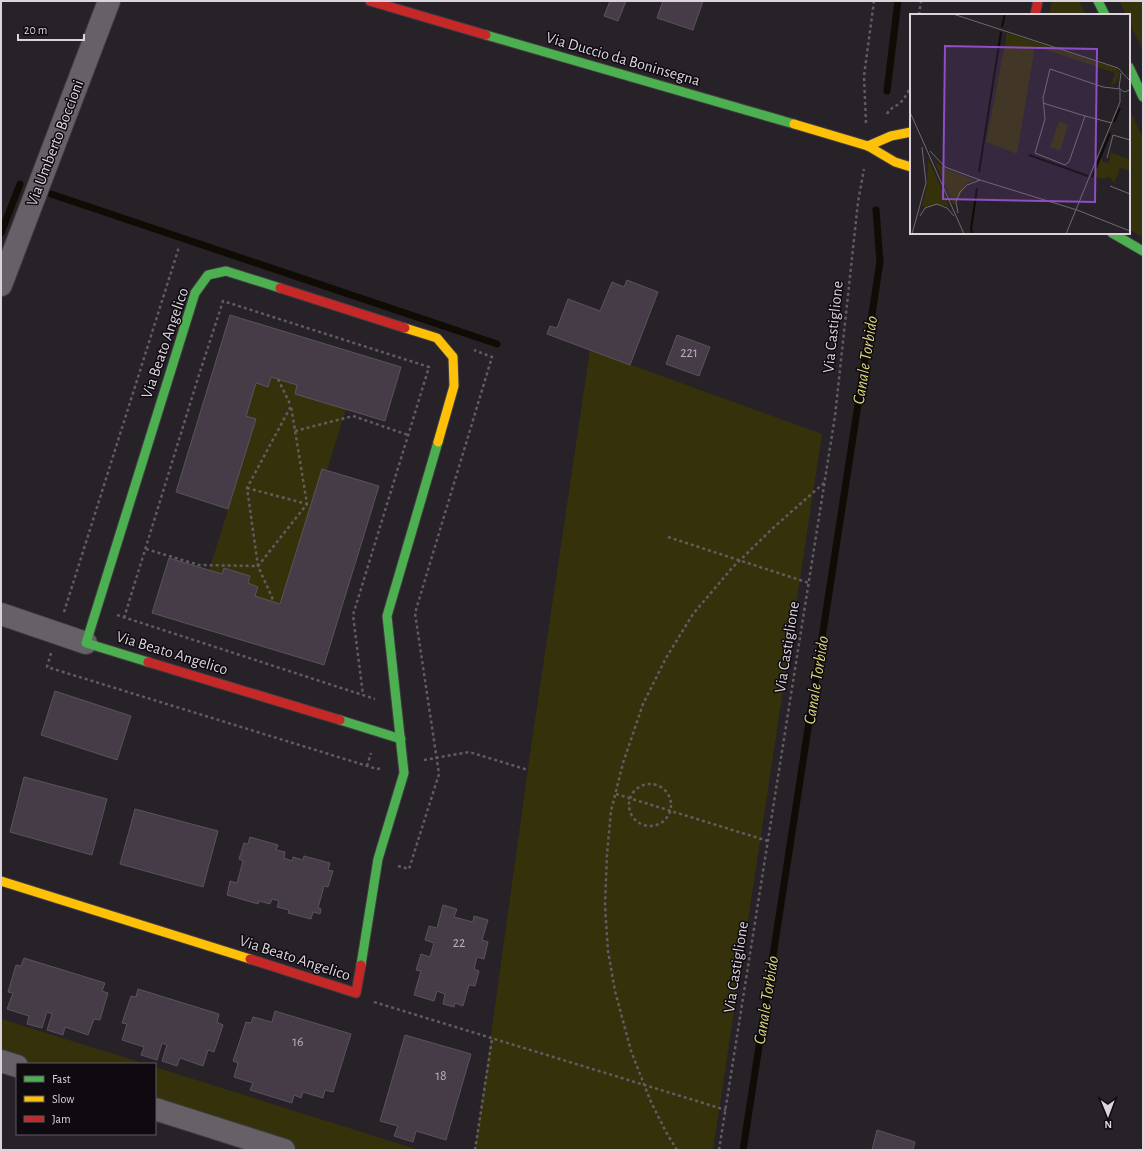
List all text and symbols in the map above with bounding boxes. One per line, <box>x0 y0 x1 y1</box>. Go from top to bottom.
inset map <box>910 14 1130 234</box>
scale bar <box>18 16 84 42</box>
text: 20 m <box>24 24 47 36</box>
street label: Via Duccio da Boninsegna <box>544 29 702 89</box>
street label: Via Umberto Boccioni <box>24 78 86 208</box>
street label: Via Castiglione <box>820 280 846 374</box>
street label: Via Beato Angelico <box>139 285 191 400</box>
water label: Canale Torbido <box>850 315 880 405</box>
house number: 221 <box>680 346 698 360</box>
street label: Via Castiglione <box>772 600 802 694</box>
street label: Via Beato Angelico <box>114 628 230 678</box>
water label: Canale Torbido <box>801 635 831 725</box>
street label: Via Castiglione <box>721 920 751 1014</box>
street label: Via Beato Angelico <box>237 932 353 984</box>
house number: 22 <box>453 936 465 950</box>
water label: Canale Torbido <box>751 955 781 1045</box>
house number: 16 <box>292 1035 304 1049</box>
legend <box>16 1063 156 1135</box>
house number: 18 <box>435 1069 447 1083</box>
text: Fast <box>52 1073 71 1085</box>
text: Slow <box>52 1093 74 1105</box>
north arrow <box>1088 1095 1128 1135</box>
text: Jam <box>52 1113 71 1125</box>
text: N <box>1104 1119 1112 1130</box>

